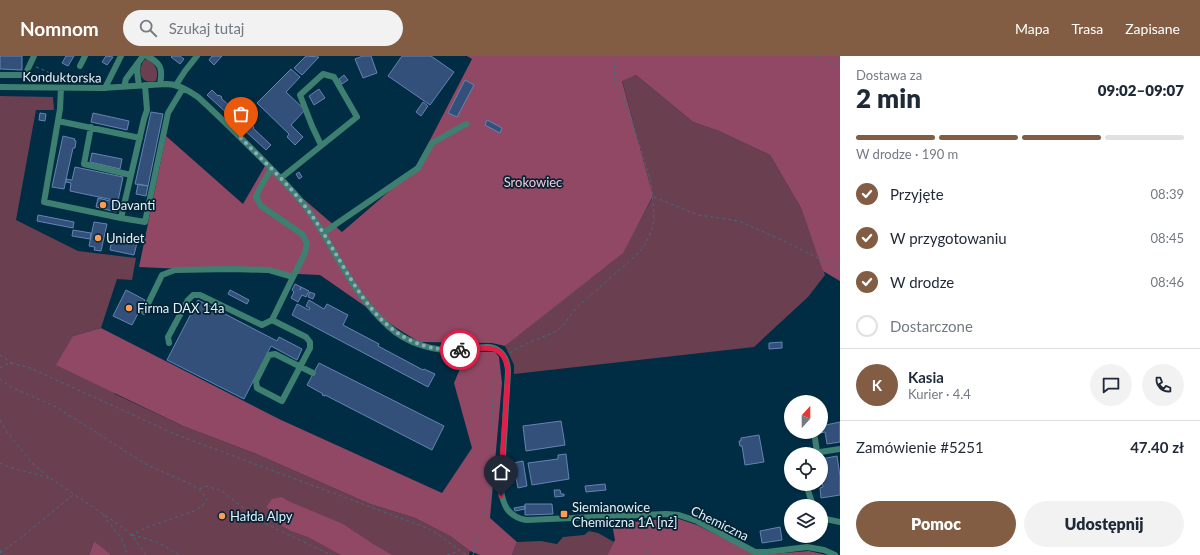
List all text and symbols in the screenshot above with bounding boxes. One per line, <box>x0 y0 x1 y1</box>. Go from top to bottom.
search box <box>123 10 403 46</box>
text: Nomnom <box>20 17 99 40</box>
icon: search <box>137 17 159 39</box>
text: Szukaj tutaj <box>169 19 244 37</box>
text: Mapa <box>1015 20 1050 37</box>
text: Trasa <box>1072 20 1103 37</box>
text: Zapisane <box>1125 20 1180 37</box>
text: Dostawa za <box>856 67 922 83</box>
street label: Konduktorska <box>22 68 102 86</box>
text: 09:02–09:07 <box>1098 81 1184 99</box>
text: 2 min <box>856 82 921 114</box>
pin <box>224 97 258 138</box>
icon: bag <box>230 103 252 125</box>
text: W drodze · 190 m <box>856 146 958 162</box>
park label: Srokowiec <box>504 174 562 190</box>
icon: check <box>856 183 878 205</box>
text: Przyjęte <box>890 185 944 203</box>
text: 08:39 <box>1151 186 1184 202</box>
place label: Davanti <box>111 197 155 213</box>
marker: Davanti <box>98 200 108 210</box>
icon: check <box>856 227 878 249</box>
text: W przygotowaniu <box>890 229 1007 247</box>
place label: Unidet <box>106 230 145 246</box>
text: 08:45 <box>1151 230 1184 246</box>
marker: Unidet <box>93 233 103 243</box>
icon: check <box>856 271 878 293</box>
text: W drodze <box>890 273 954 291</box>
text: 08:46 <box>1151 274 1184 290</box>
place label: Firma DAX 14a <box>137 300 224 316</box>
marker: Firma DAX 14a <box>124 303 134 313</box>
text: Dostarczone <box>890 317 973 335</box>
courier <box>440 330 480 370</box>
icon: bike <box>449 339 471 361</box>
button: chat <box>1090 364 1132 406</box>
button: phone <box>1142 364 1184 406</box>
text: Kasia <box>908 368 944 386</box>
text: K <box>872 376 882 394</box>
text: Kurier · 4.4 <box>908 386 971 402</box>
north arrow <box>784 395 828 439</box>
map controls <box>784 395 828 543</box>
text: Zamówienie #5251 <box>856 438 984 456</box>
text: 47.40 zł <box>1130 438 1184 456</box>
button: locate <box>784 447 828 491</box>
pin <box>484 455 518 496</box>
icon: home <box>490 461 512 483</box>
place label: Siemianowice Chemiczna 1A [nż] <box>572 499 677 530</box>
button: layers <box>784 499 828 543</box>
button: Pomoc <box>856 501 1016 547</box>
button: Udostępnij <box>1024 501 1184 547</box>
street label: Chemiczna <box>688 502 752 544</box>
place label: Hałda Alpy <box>230 508 293 524</box>
marker: Siemianowice Chemiczna 1A [nż] <box>559 509 569 519</box>
marker: Hałda Alpy <box>217 511 227 521</box>

